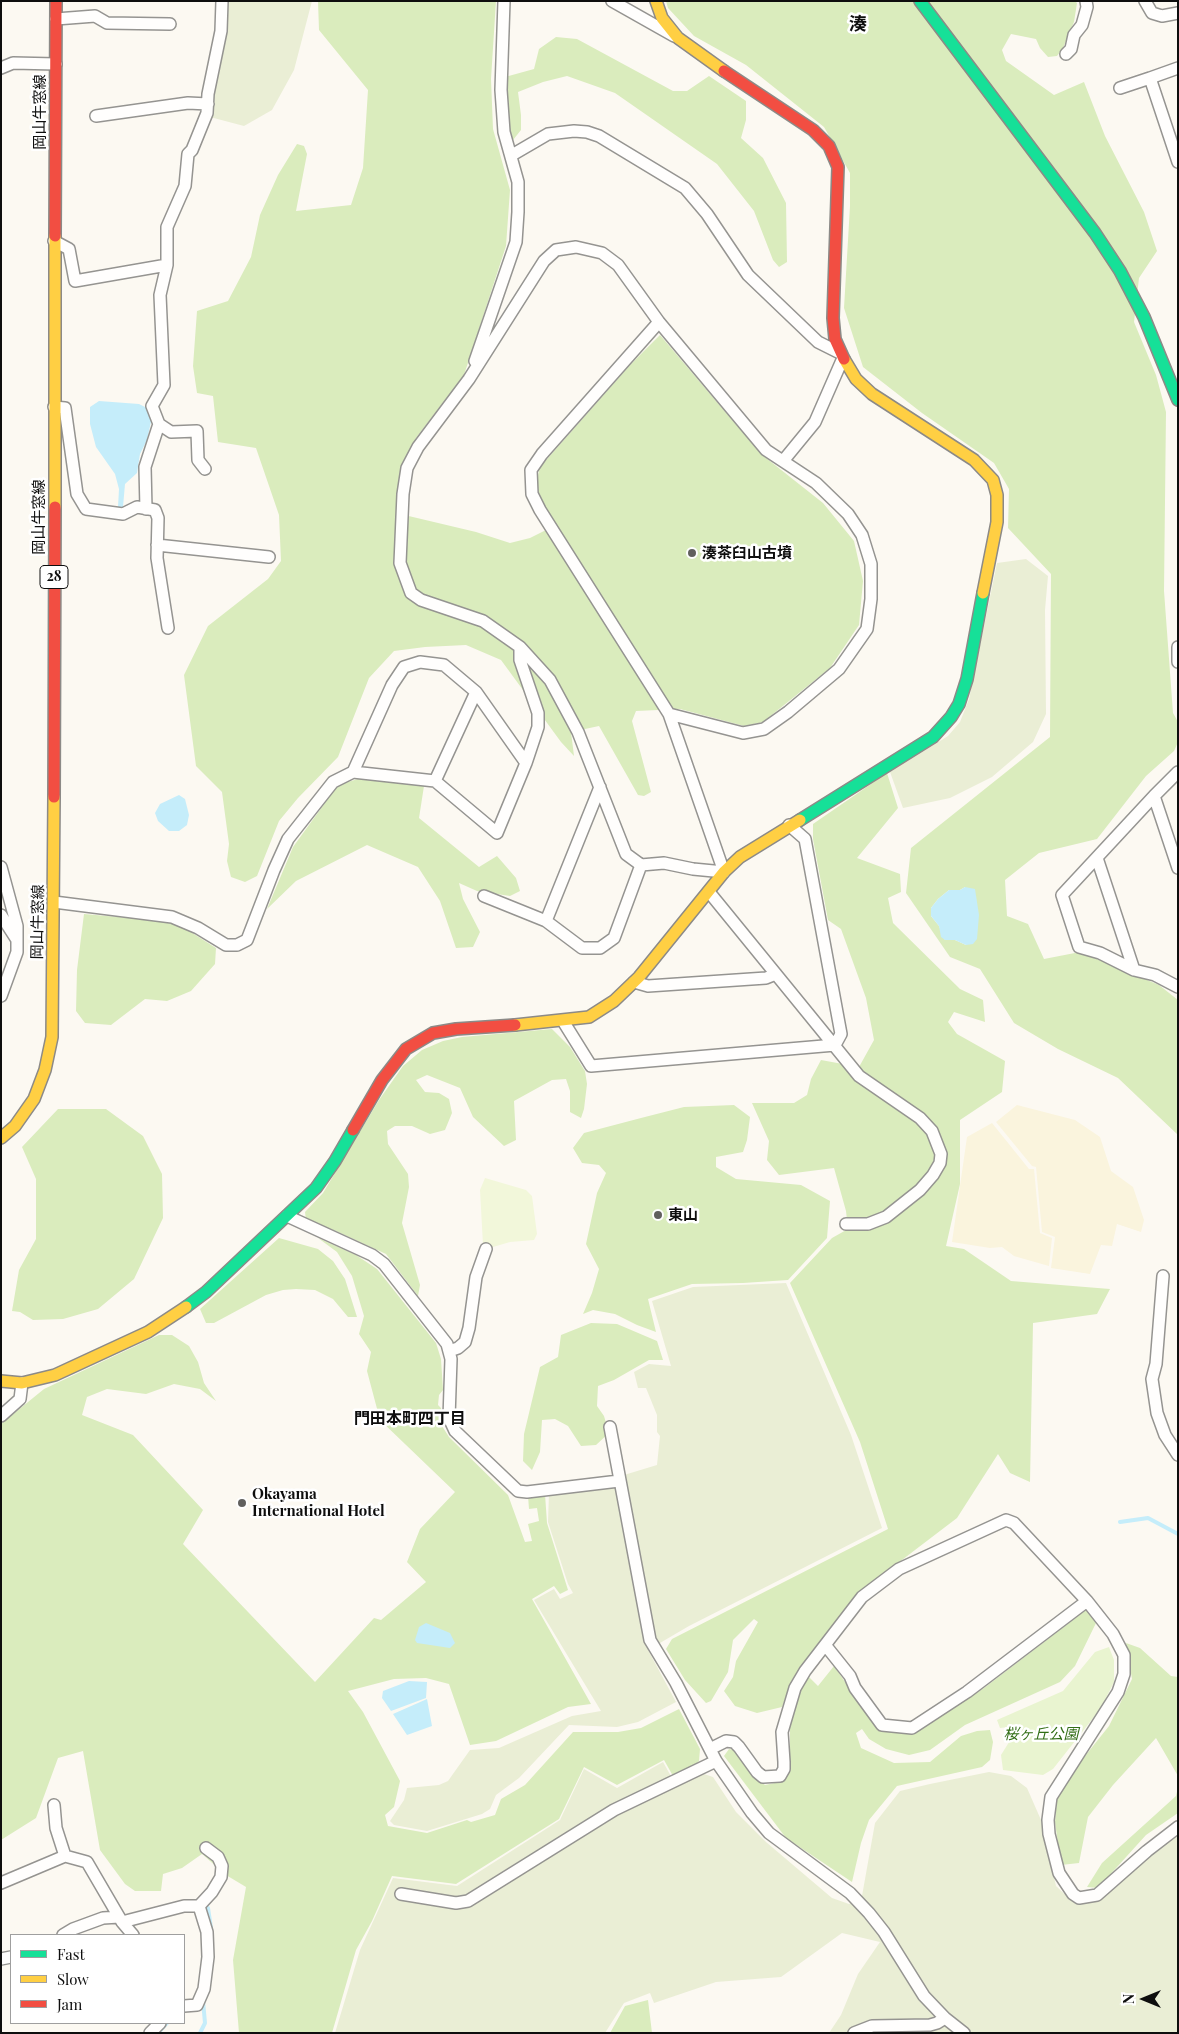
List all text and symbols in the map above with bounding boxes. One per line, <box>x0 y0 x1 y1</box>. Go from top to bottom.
district label: 湊 <box>849 13 867 35</box>
street label: 岡山牛窓線 <box>31 75 49 149</box>
street label: 岡山牛窓線 <box>30 480 48 554</box>
place label: 湊茶臼山古墳 <box>702 544 792 562</box>
marker: 湊茶臼山古墳 <box>686 547 698 559</box>
road number: 28 <box>40 566 68 588</box>
street label: 岡山牛窓線 <box>28 884 48 960</box>
place label: 東山 <box>668 1206 698 1224</box>
marker: 東山 <box>652 1209 664 1221</box>
district label: 門田本町四丁目 <box>354 1409 466 1429</box>
place label: Okayama International Hotel <box>252 1485 385 1520</box>
marker: Okayama International Hotel <box>236 1497 248 1509</box>
park label: 桜ヶ丘公園 <box>1004 1725 1078 1743</box>
legend <box>10 1934 185 2024</box>
text: Fast <box>57 1944 85 1964</box>
text: Slow <box>57 1969 89 1989</box>
north arrow <box>1119 1974 1169 2024</box>
text: Jam <box>57 1994 82 2014</box>
text: N <box>1119 1994 1138 2004</box>

